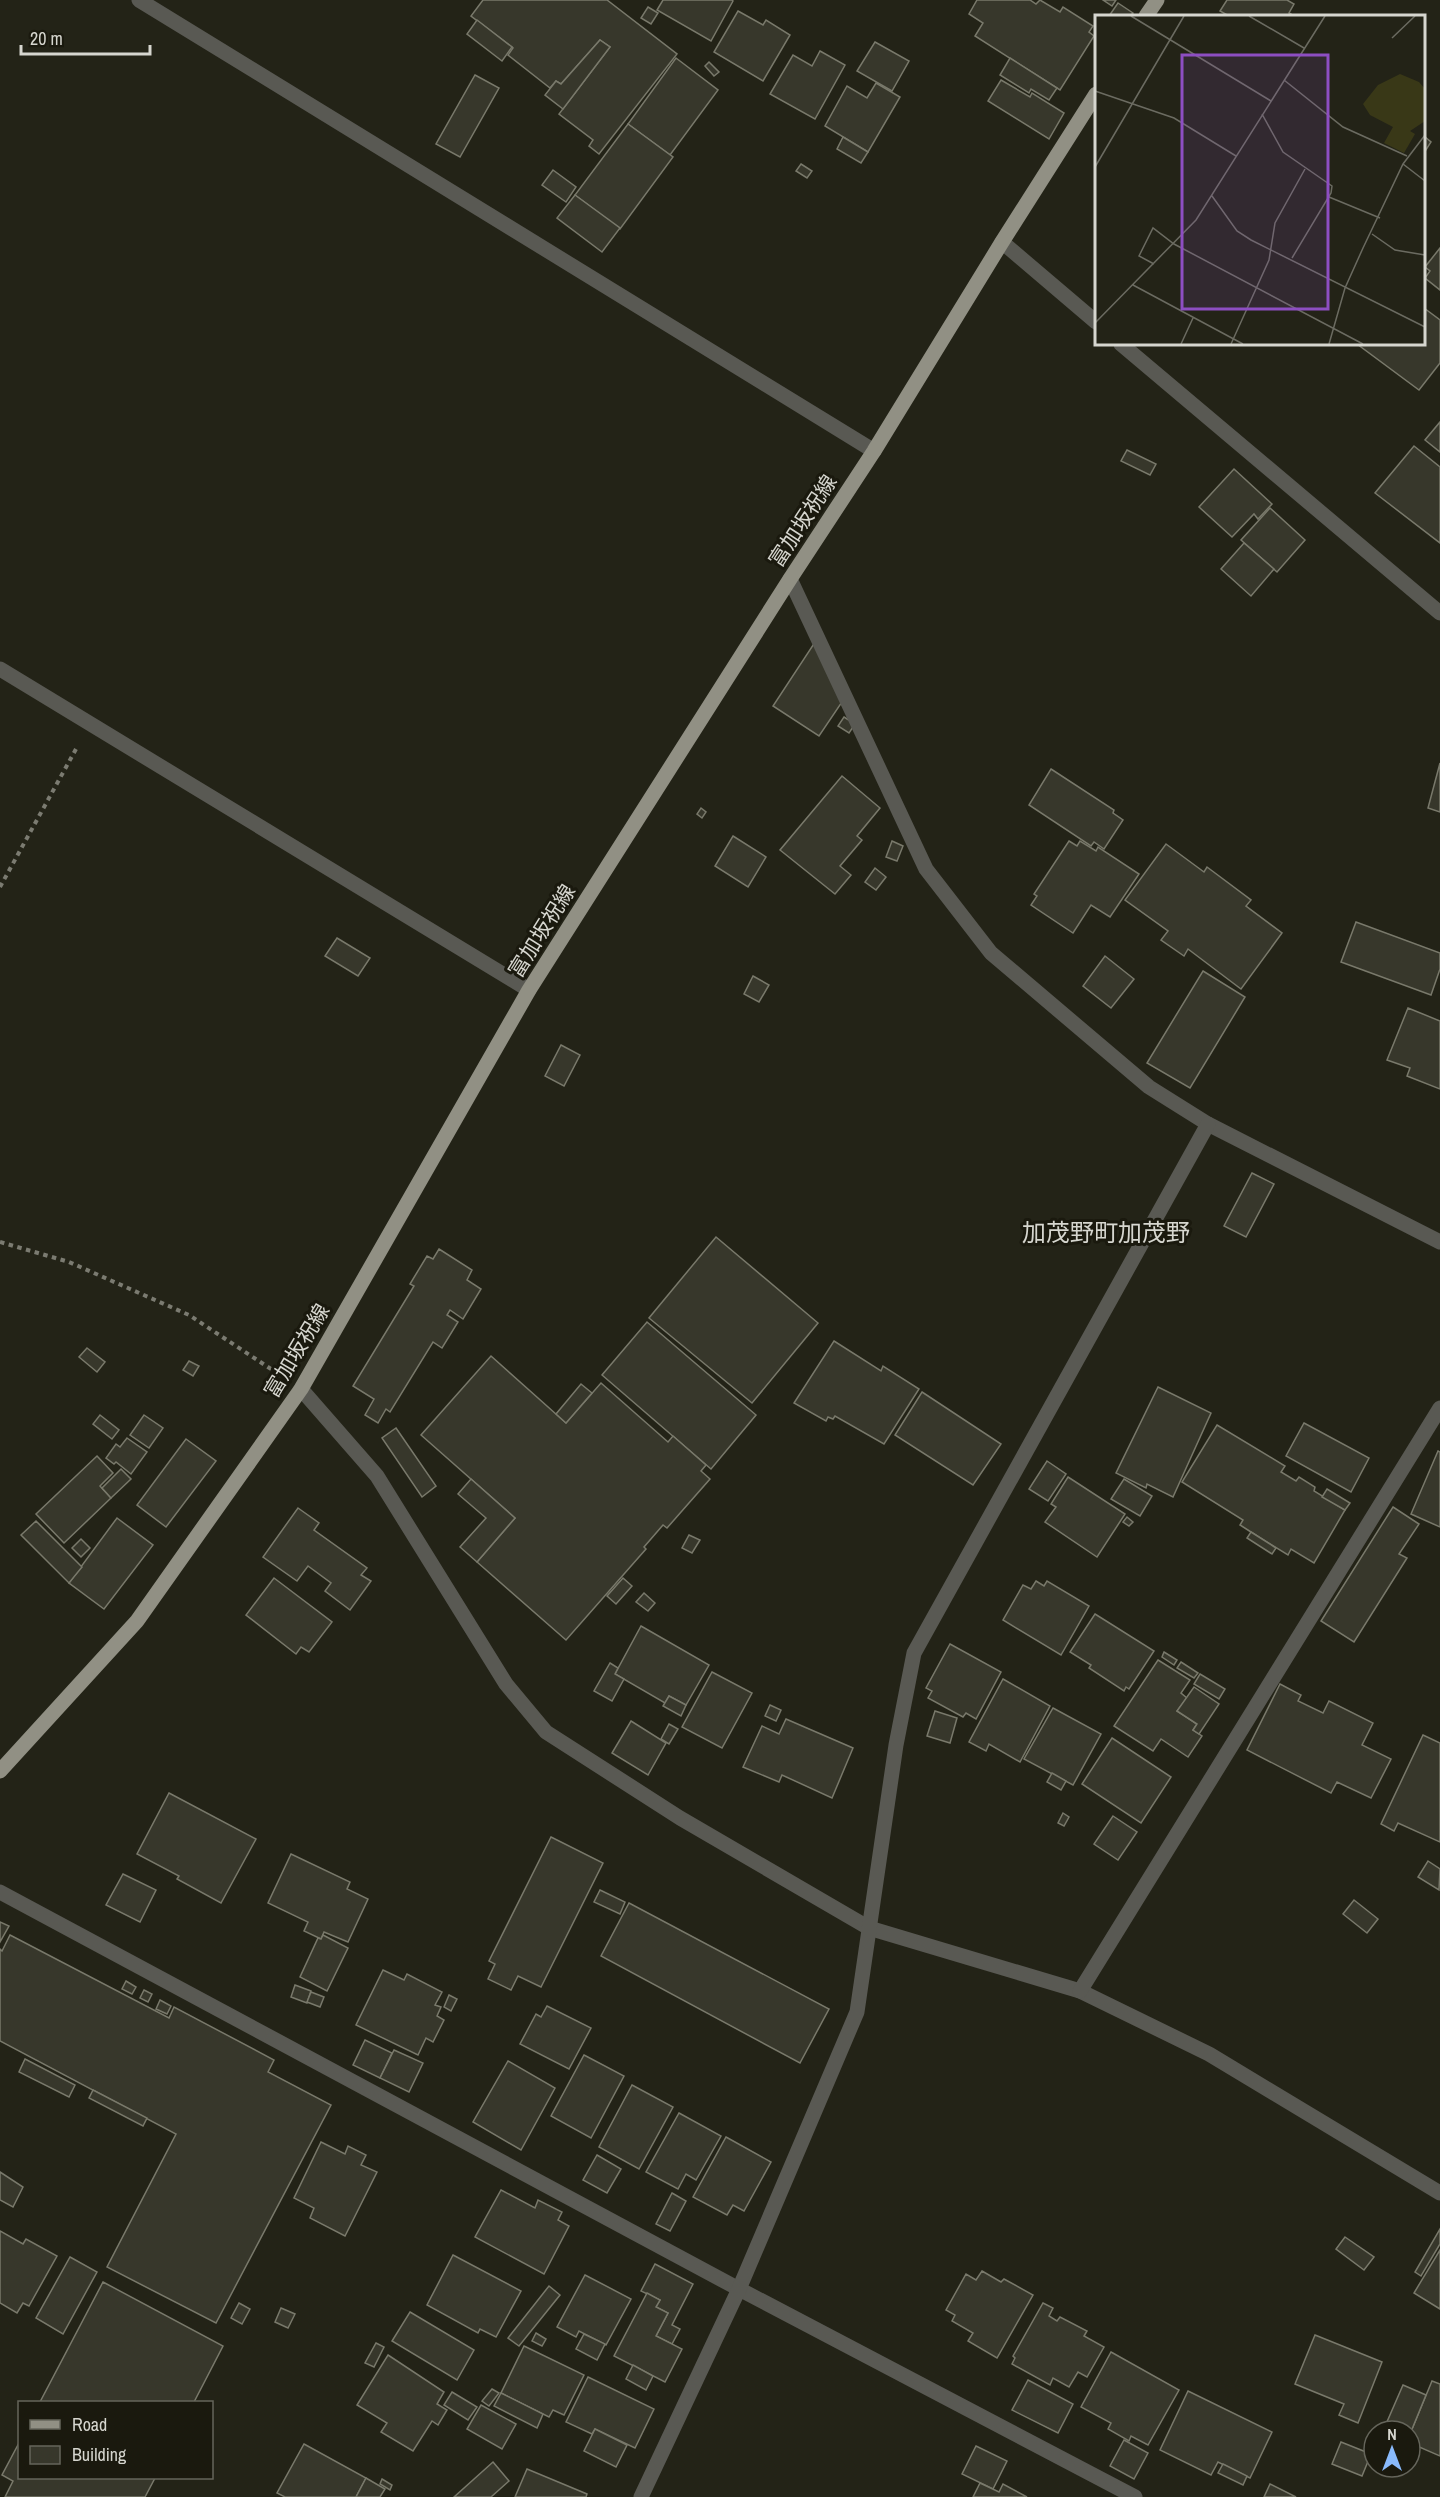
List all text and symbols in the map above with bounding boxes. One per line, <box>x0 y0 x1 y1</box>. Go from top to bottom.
inset map <box>1095 15 1425 345</box>
scale bar <box>21 18 150 56</box>
text: 20 m <box>30 26 63 51</box>
street label: 富加坂祝線 <box>762 469 843 573</box>
street label: 富加坂祝線 <box>501 879 582 983</box>
district label: 加茂野町加茂野 <box>1022 1216 1190 1248</box>
street label: 富加坂祝線 <box>257 1298 336 1403</box>
legend <box>18 2401 213 2479</box>
text: Road <box>72 2412 107 2437</box>
north arrow <box>1362 2419 1422 2479</box>
text: N <box>1387 2423 1397 2445</box>
text: Building <box>72 2442 127 2467</box>

